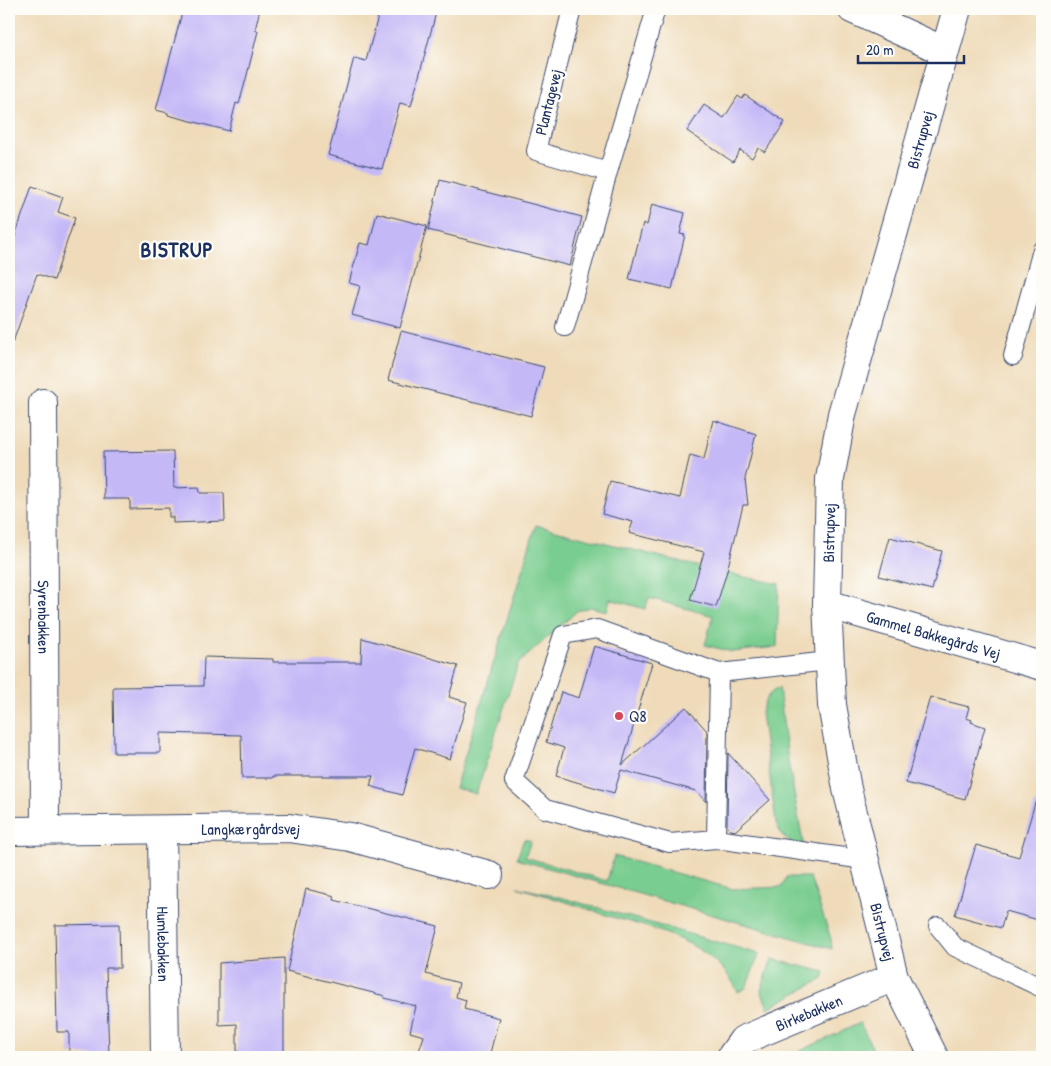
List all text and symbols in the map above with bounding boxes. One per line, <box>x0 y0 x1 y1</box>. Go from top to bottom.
scale bar <box>858 32 965 64</box>
text: 20 m <box>866 39 893 60</box>
street label: Plantagevej <box>529 67 567 137</box>
street label: Bistrupvej <box>901 108 939 171</box>
district label: BISTRUP <box>140 235 214 264</box>
street label: Bistrupvej <box>817 503 840 563</box>
street label: Syrenbakken <box>33 580 55 654</box>
street label: Gammel Bakkegårds Vej <box>864 605 1003 665</box>
place label: Q8 <box>629 705 646 727</box>
marker: Q8 <box>613 710 625 722</box>
street label: Langkærgårdsvej <box>201 817 302 841</box>
street label: Bistrupvej <box>865 901 901 963</box>
street label: Humlebakken <box>152 906 175 982</box>
street label: Birkebakken <box>772 989 846 1036</box>

